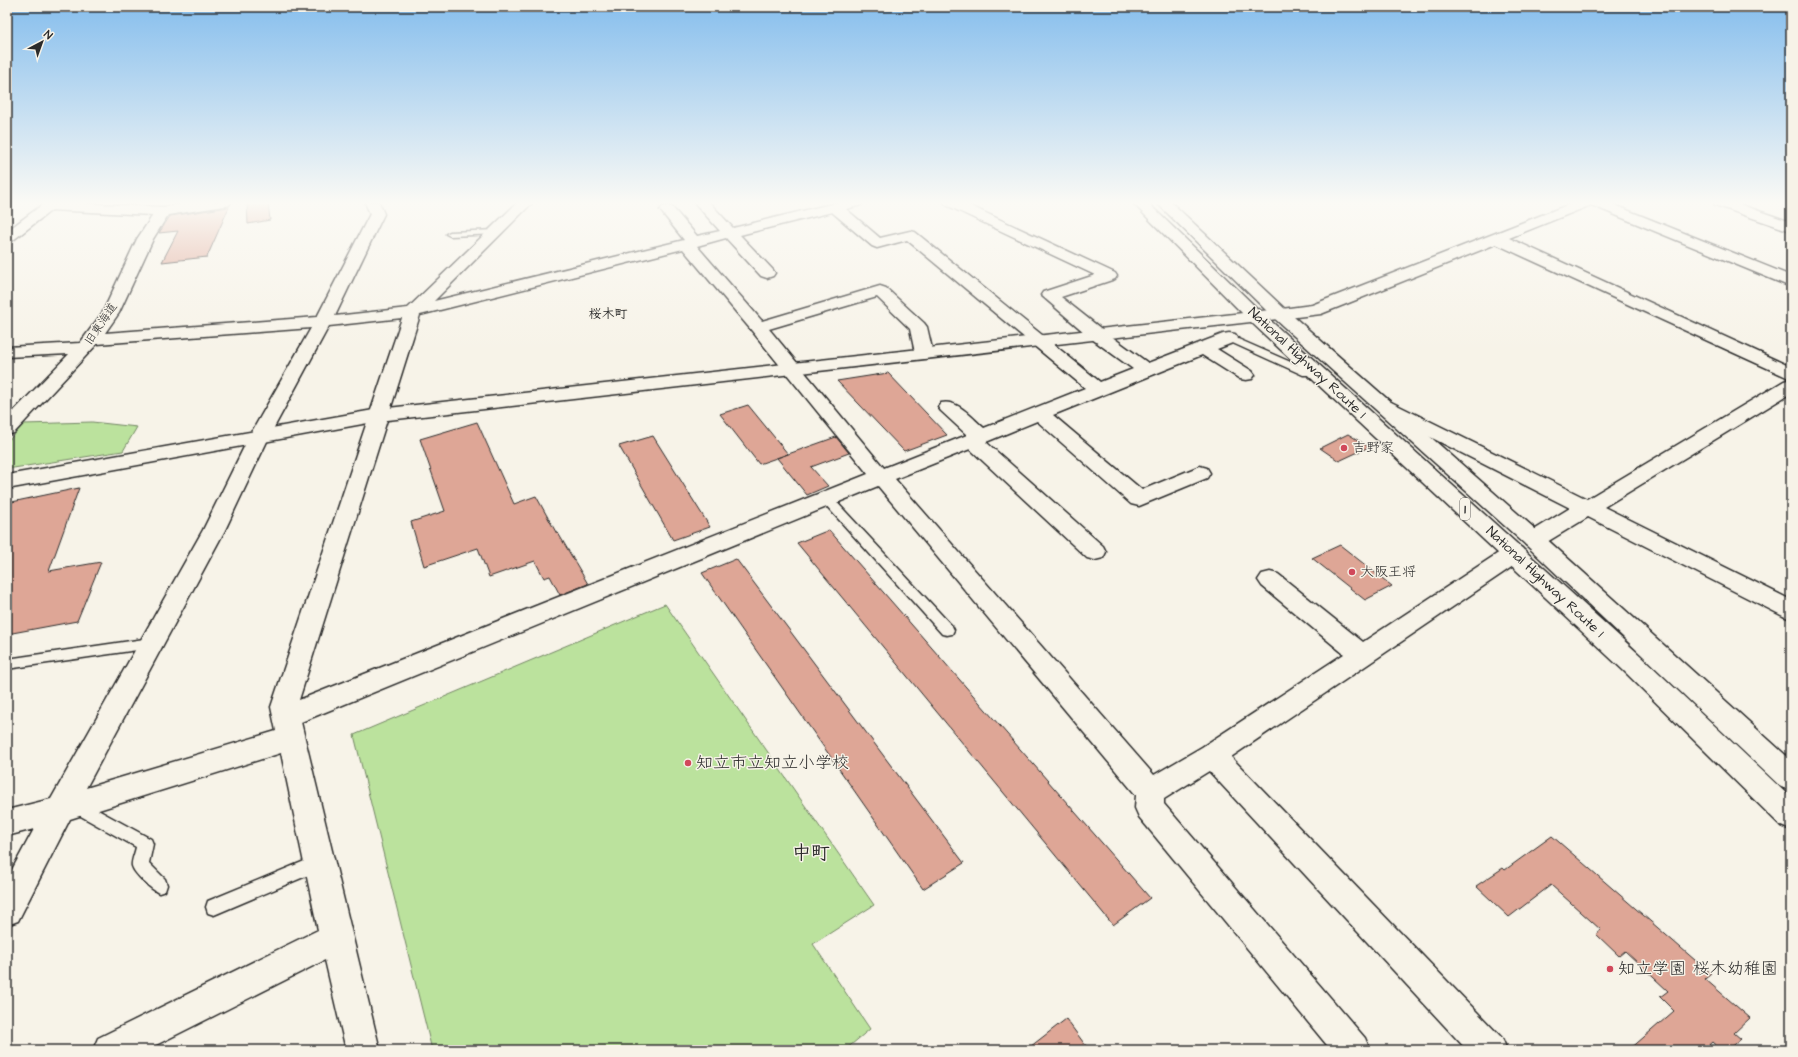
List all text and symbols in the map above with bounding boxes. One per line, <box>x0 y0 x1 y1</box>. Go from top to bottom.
north arrow <box>22 22 62 62</box>
text: N <box>41 27 56 43</box>
street label: 旧東海道 <box>81 299 121 349</box>
street label: National Highway Route 1 <box>1243 303 1371 424</box>
district label: 桜木町 <box>588 305 628 323</box>
place label: 吉野家 <box>1352 438 1394 458</box>
marker: 吉野家 <box>1339 443 1349 453</box>
road number: 1 <box>1460 498 1470 520</box>
street label: National Highway Route 1 <box>1481 522 1609 643</box>
place label: 大阪王将 <box>1360 562 1416 582</box>
marker: 大阪王将 <box>1347 567 1357 577</box>
place label: 知立市立知立小学校 <box>696 751 849 775</box>
marker: 知立市立知立小学校 <box>683 758 693 768</box>
district label: 中町 <box>792 840 830 867</box>
place label: 知立学園 桜木幼稚園 <box>1618 957 1778 981</box>
marker: 知立学園 桜木幼稚園 <box>1605 964 1615 974</box>

